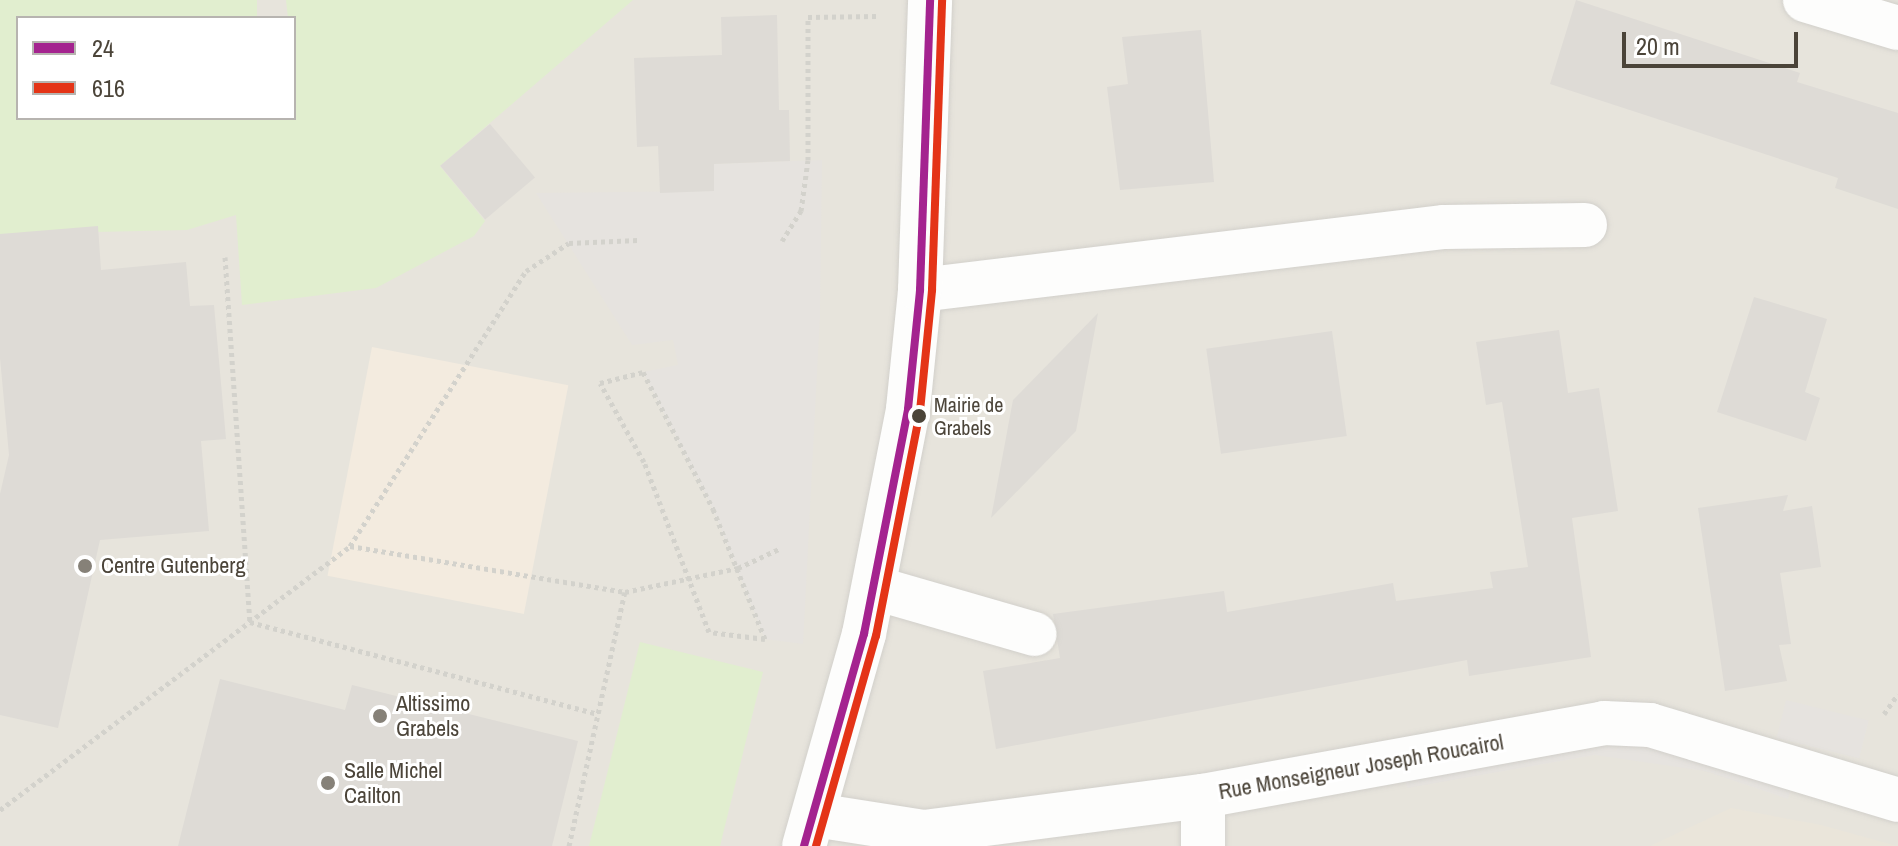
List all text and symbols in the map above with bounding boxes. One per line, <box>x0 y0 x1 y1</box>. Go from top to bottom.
legend <box>16 16 296 120</box>
scale bar <box>1626 16 1802 66</box>
text: 20 m <box>1636 30 1680 62</box>
text: 24 <box>92 32 114 64</box>
text: 616 <box>92 72 125 104</box>
place label: Mairie de Grabels <box>934 392 1003 439</box>
marker: Mairie de Grabels <box>911 408 927 424</box>
place label: Centre Gutenberg <box>101 553 245 579</box>
marker: Centre Gutenberg <box>76 557 94 575</box>
place label: Altissimo Grabels <box>396 690 470 742</box>
marker: Altissimo Grabels <box>371 707 389 725</box>
street label: Rue Monseigneur Joseph Roucairol <box>1217 729 1505 805</box>
place label: Salle Michel Cailton <box>344 757 442 808</box>
marker: Salle Michel Cailton <box>319 774 337 792</box>

